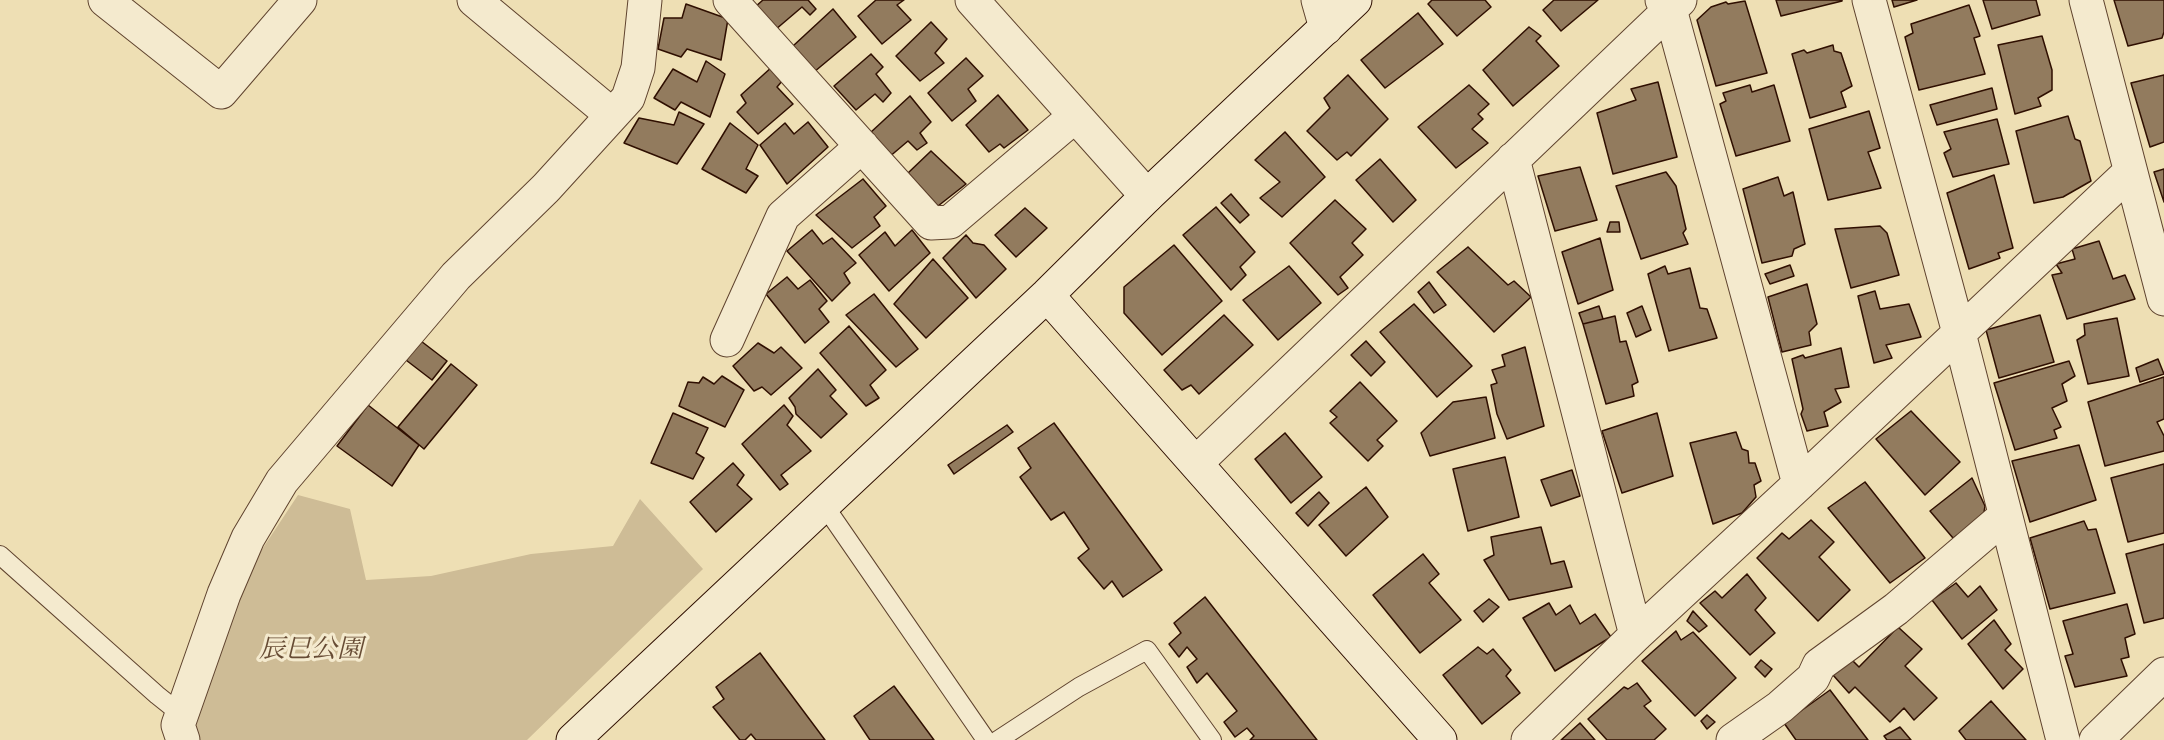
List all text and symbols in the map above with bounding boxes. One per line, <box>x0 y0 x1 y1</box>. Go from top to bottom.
park label: 辰巳公園 <box>259 635 363 667</box>

